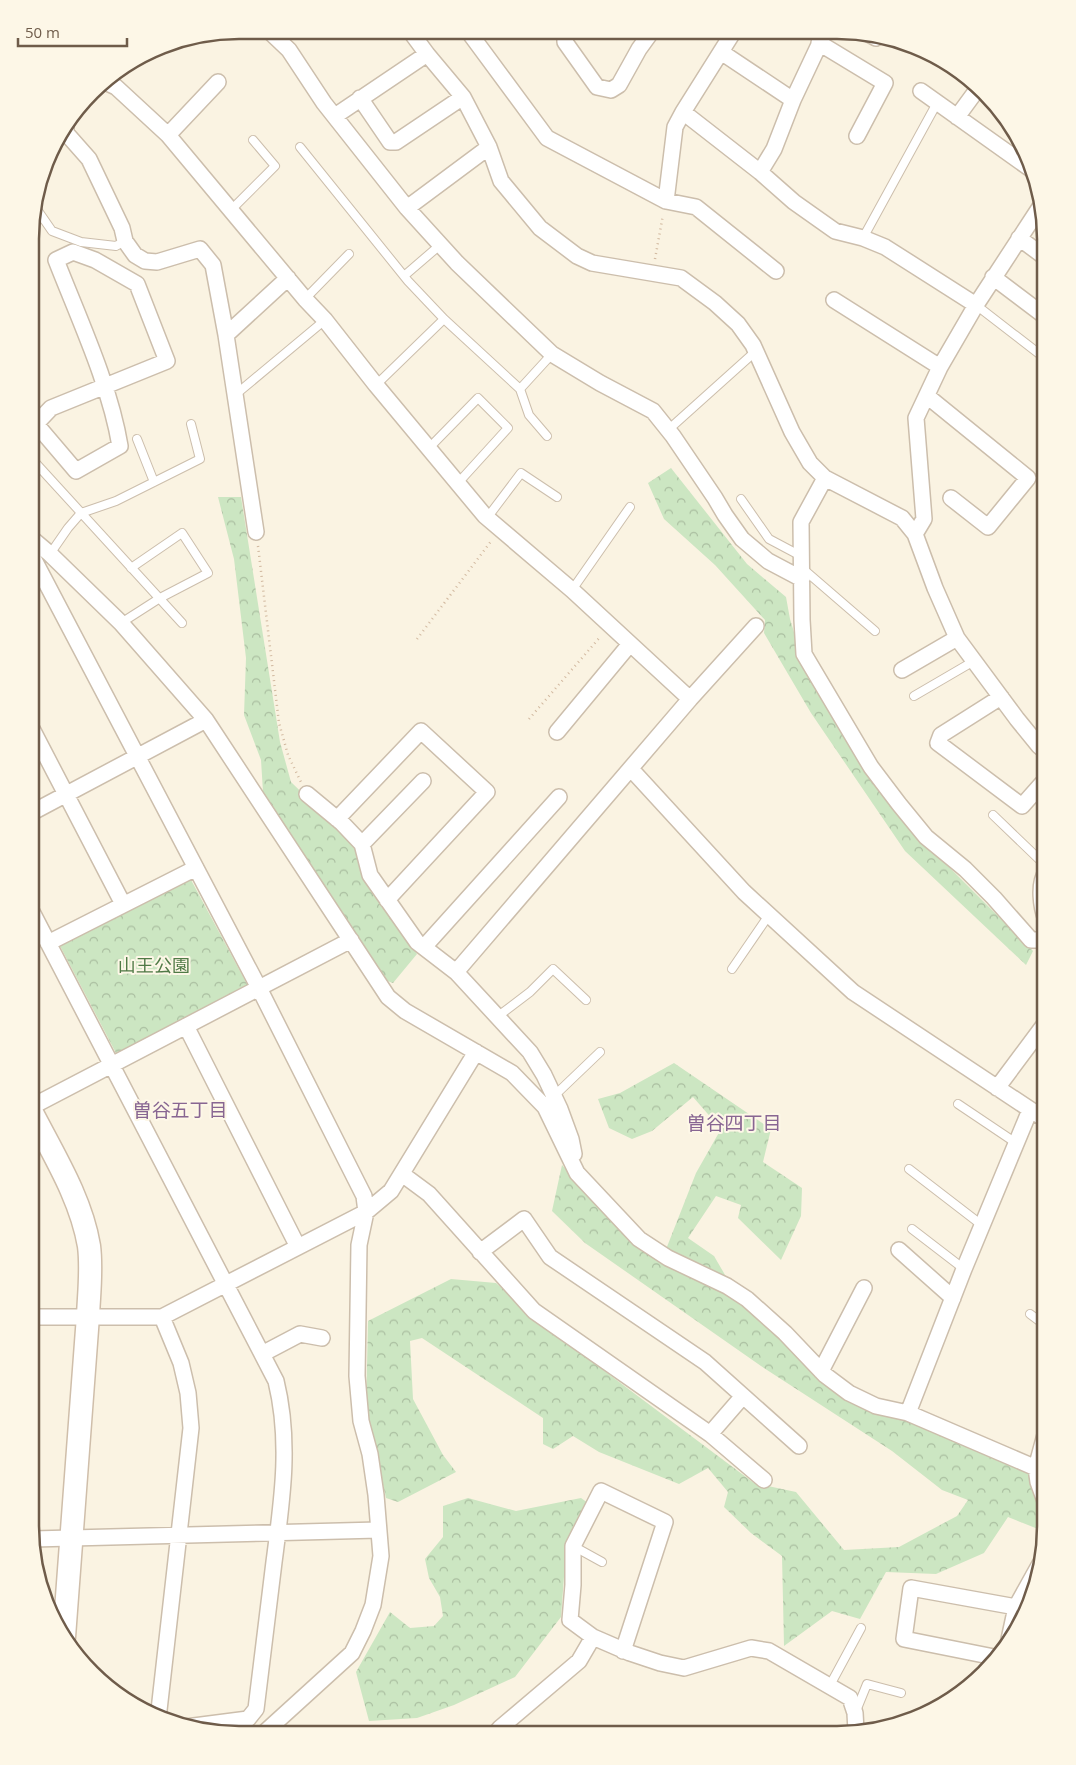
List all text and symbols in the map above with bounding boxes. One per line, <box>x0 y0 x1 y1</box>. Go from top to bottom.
scale bar <box>18 15 126 47</box>
text: 50 m <box>25 22 60 42</box>
park label: 山王公園 <box>118 953 190 977</box>
district label: 曽谷五丁目 <box>132 1097 228 1123</box>
district label: 曽谷四丁目 <box>686 1110 782 1136</box>

